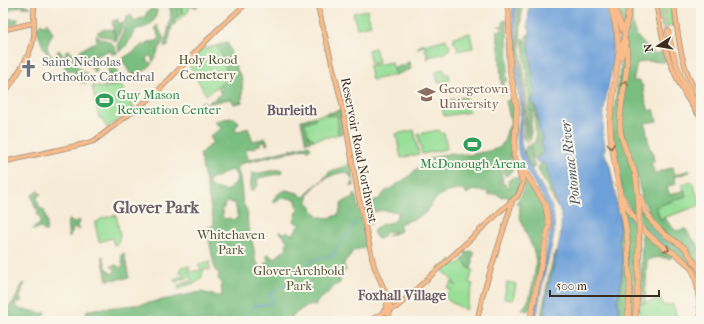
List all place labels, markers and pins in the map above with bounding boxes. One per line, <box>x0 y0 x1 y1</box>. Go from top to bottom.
place label: Saint Nicholas Orthodox Cathedral <box>42 54 155 84</box>
church icon: Saint Nicholas Orthodox Cathedral <box>19 58 39 78</box>
place label: Georgetown University <box>439 81 509 111</box>
school or university icon: Georgetown University <box>416 85 436 105</box>
place label: Guy Mason Recreation Center <box>117 87 221 117</box>
sports icon: Guy Mason Recreation Center <box>94 91 114 111</box>
sports icon: McDonough Arena <box>463 134 483 154</box>
place label: McDonough Arena <box>420 156 527 171</box>

